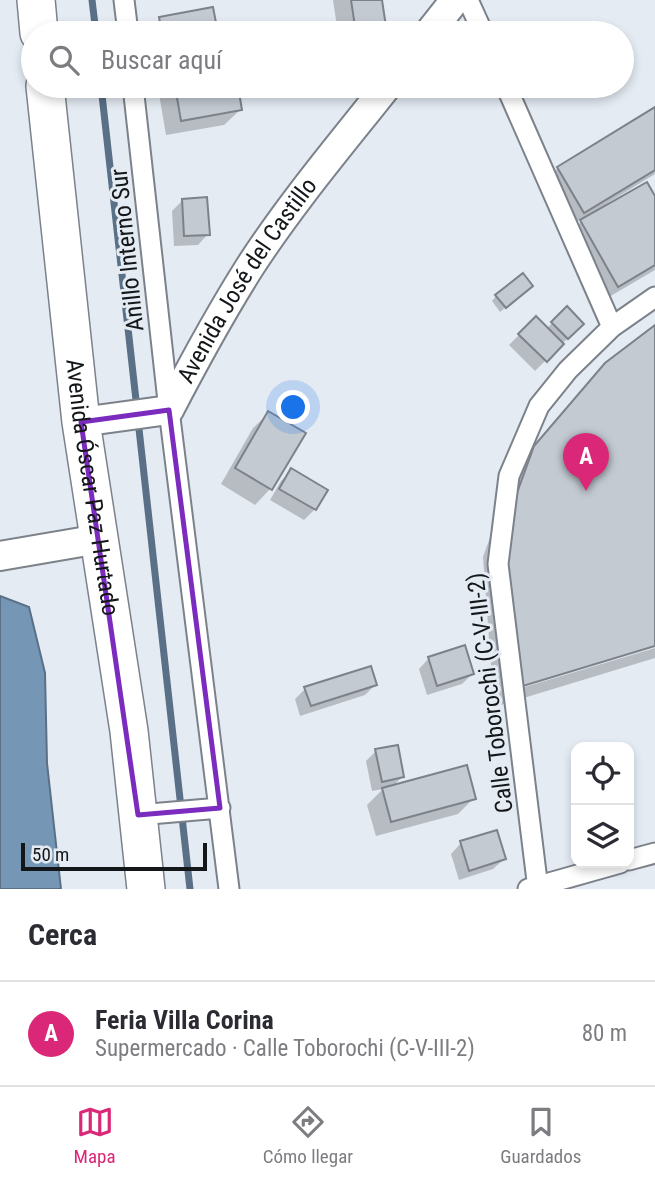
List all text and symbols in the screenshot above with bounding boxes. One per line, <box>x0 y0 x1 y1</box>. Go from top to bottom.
search box <box>21 21 634 98</box>
icon: search <box>45 41 83 79</box>
text: Buscar aquí <box>101 45 222 75</box>
street label: Anillo Interno Sur <box>105 167 149 333</box>
street label: Avenida José del Castillo <box>172 172 323 388</box>
street label: Avenida Óscar Paz Hurtado <box>60 357 125 618</box>
your location <box>276 390 310 424</box>
pin: A <box>563 433 609 491</box>
street label: Calle Toborochi (C-V-III-2) <box>461 571 519 815</box>
map controls <box>571 742 634 868</box>
button: locate <box>571 742 634 805</box>
button: layers <box>571 805 634 868</box>
scale bar <box>21 840 206 872</box>
text: 50 m <box>32 843 69 866</box>
text: Cerca <box>28 917 97 952</box>
text: Feria Villa Corina <box>95 1005 274 1035</box>
text: A <box>44 1020 58 1047</box>
text: 80 m <box>582 1020 627 1047</box>
text: Supermercado · Calle Toborochi (C-V-III-2) <box>95 1035 475 1062</box>
tab: Mapa <box>74 1103 116 1168</box>
tab: Cómo llegar <box>263 1103 353 1168</box>
tab: Guardados <box>500 1103 581 1168</box>

